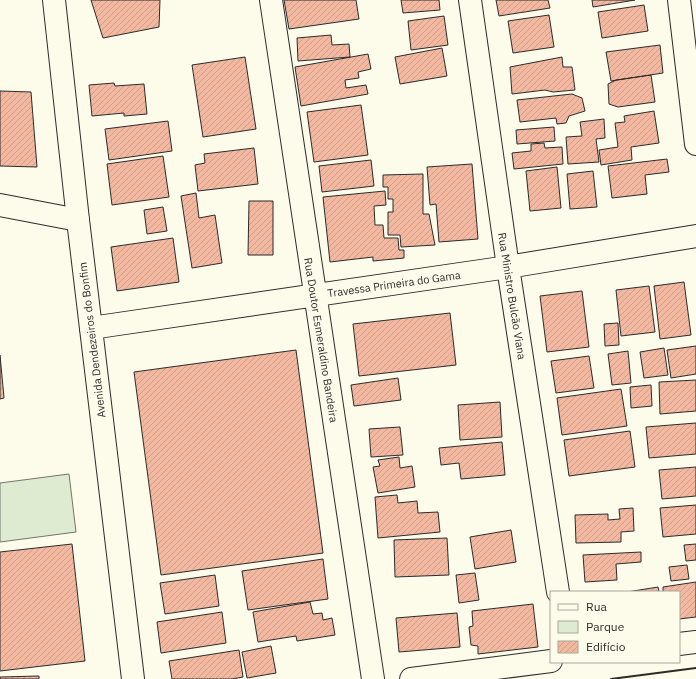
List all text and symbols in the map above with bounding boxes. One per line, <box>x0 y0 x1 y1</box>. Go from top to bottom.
street label: Rua Ministro Bulcão Viana <box>495 232 529 361</box>
street label: Rua Doutor Esmeraldino Bandeira <box>301 256 341 424</box>
street label: Avenida Dendezeiros do Bonfim <box>76 261 108 419</box>
street label: Travessa Primeira do Gama <box>326 268 462 300</box>
legend <box>550 591 680 663</box>
text: Rua <box>586 599 607 614</box>
text: Parque <box>586 619 625 634</box>
text: Edifício <box>586 639 626 654</box>

